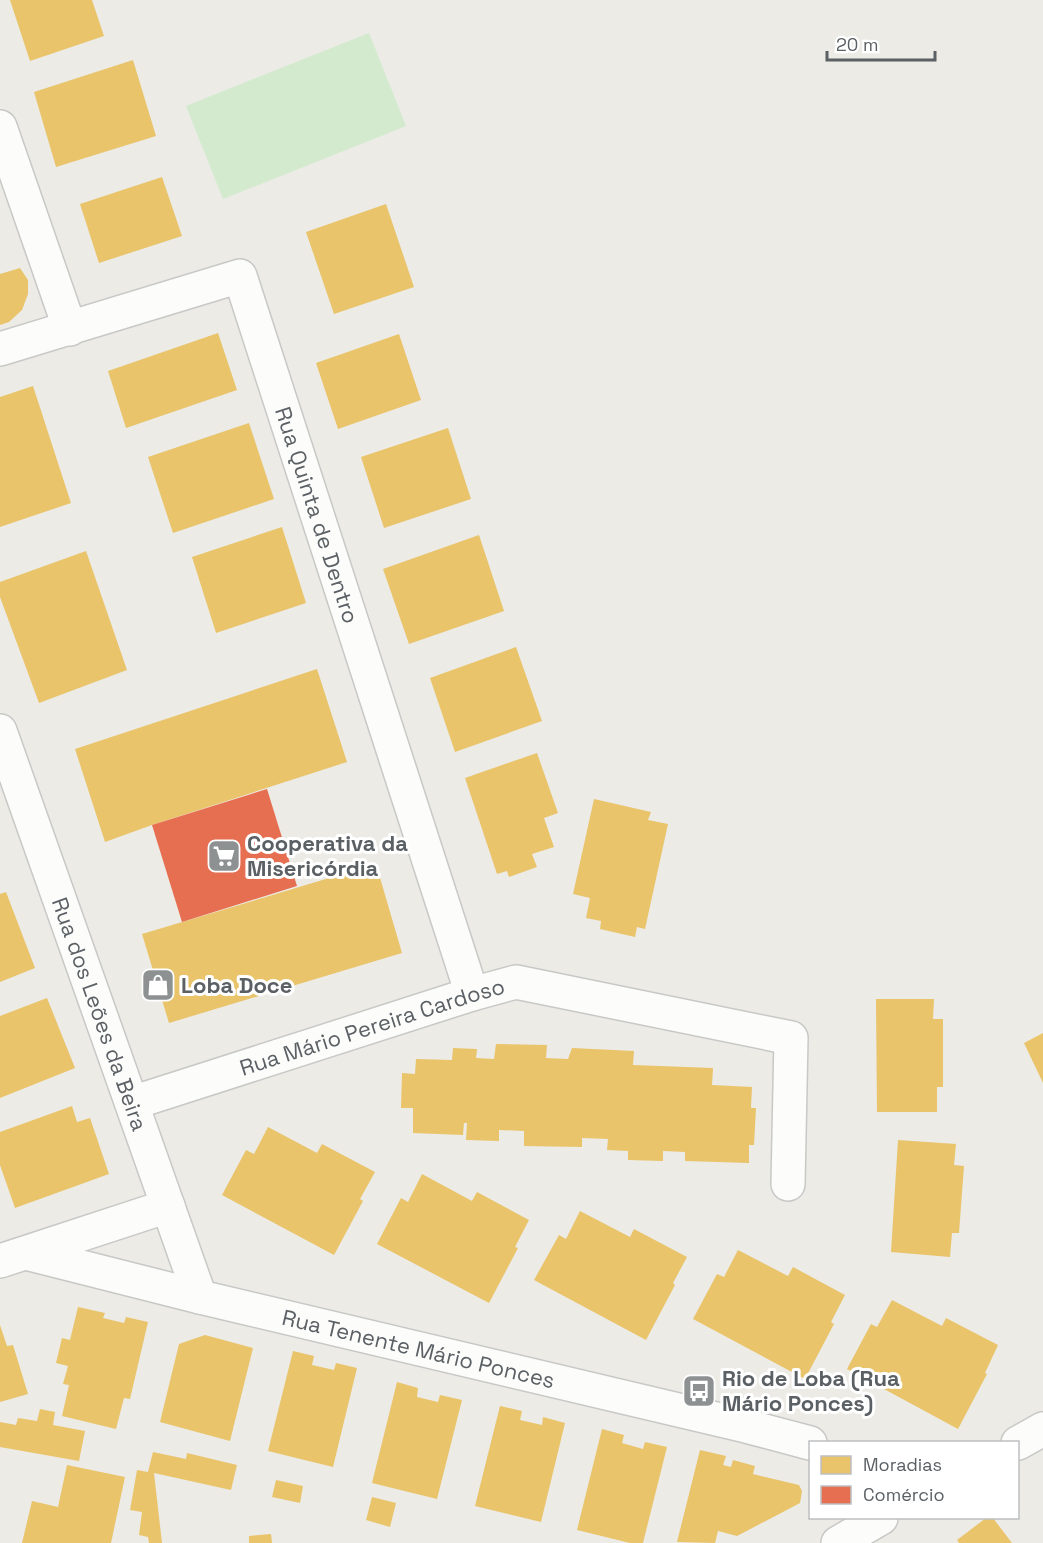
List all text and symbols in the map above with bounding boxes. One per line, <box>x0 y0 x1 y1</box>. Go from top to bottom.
scale bar <box>827 24 935 62</box>
text: 20 m <box>836 33 879 56</box>
street label: Rua Quinta de Dentro <box>269 403 365 627</box>
place label: Cooperativa da Misericórdia <box>247 829 408 882</box>
supermarket icon: Cooperativa da Misericórdia <box>206 838 242 874</box>
street label: Rua dos Leões da Beira <box>46 893 154 1135</box>
shop icon: Loba Doce <box>140 967 176 1003</box>
place label: Loba Doce <box>181 971 292 999</box>
street label: Rua Mário Pereira Cardoso <box>236 972 508 1082</box>
street label: Rua Tenente Mário Ponces <box>279 1303 558 1394</box>
place label: Rio de Loba (Rua Mário Ponces) <box>722 1364 900 1417</box>
bus stop icon: Rio de Loba (Rua Mário Ponces) <box>681 1373 717 1409</box>
legend <box>809 1441 1019 1519</box>
text: Moradias <box>863 1453 942 1476</box>
text: Comércio <box>863 1483 945 1506</box>

